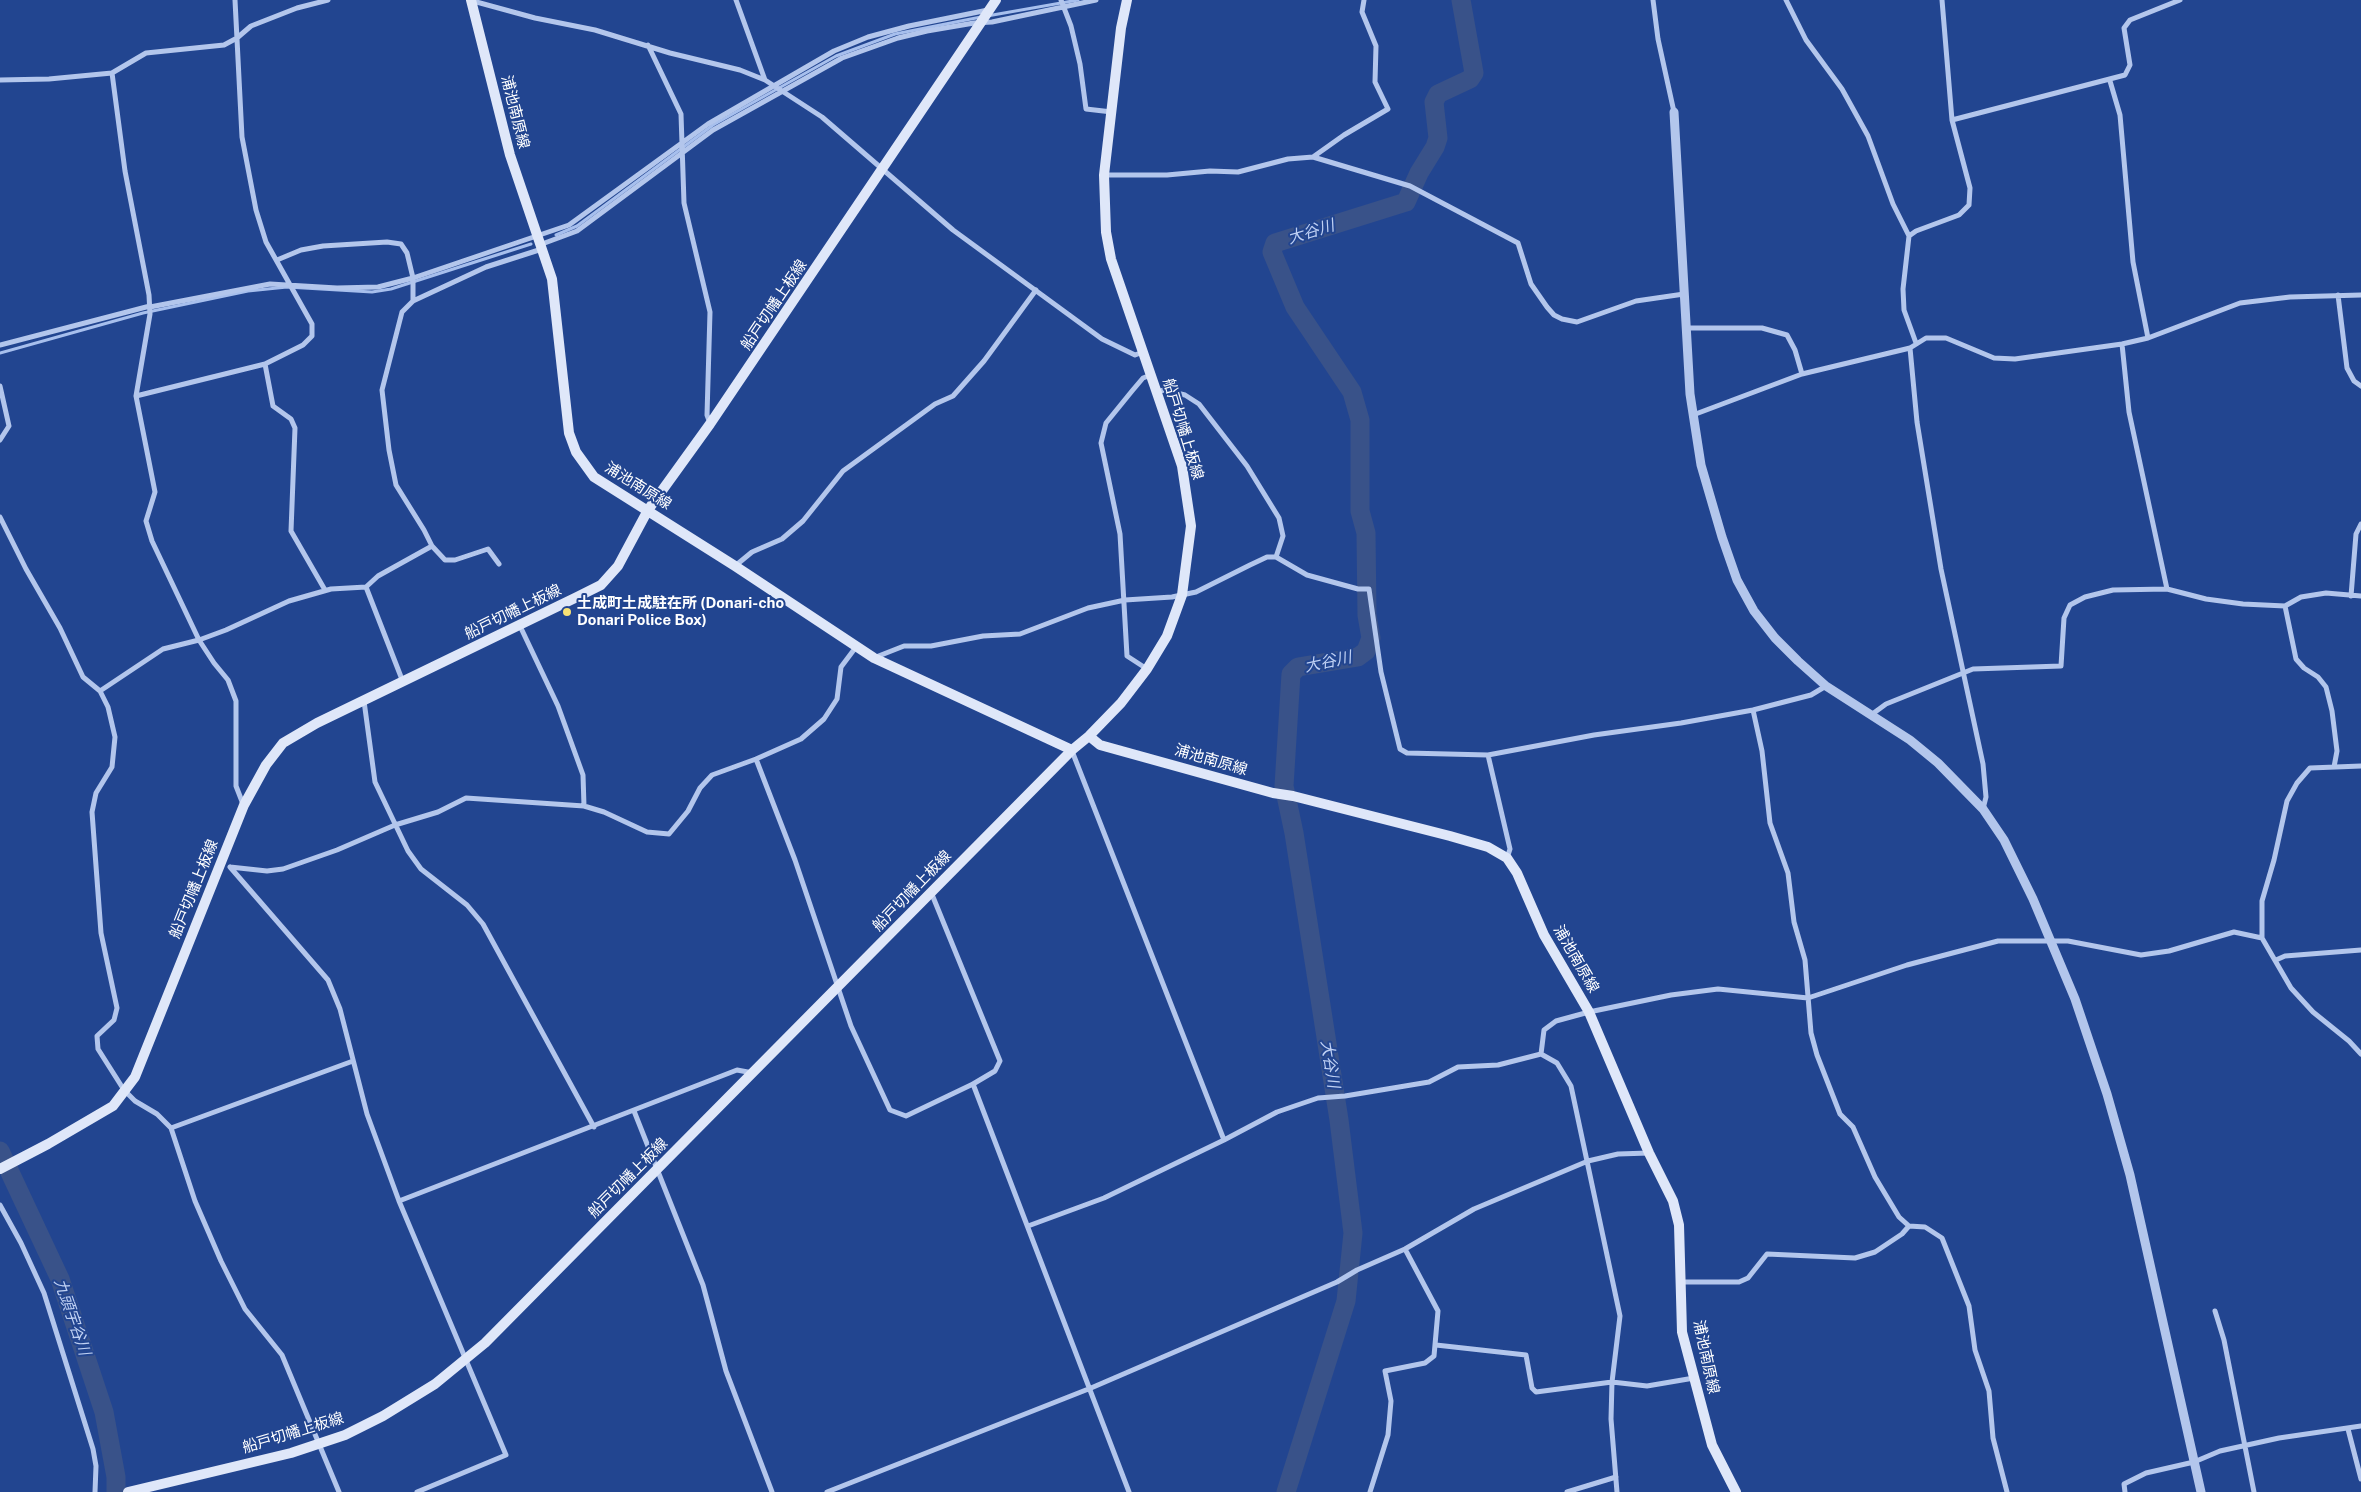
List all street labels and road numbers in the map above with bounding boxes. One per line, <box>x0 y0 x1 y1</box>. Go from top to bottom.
street label: 浦池南原線 <box>497 73 533 151</box>
street label: 船戸切幡上板線 <box>737 256 811 354</box>
street label: 船戸切幡上板線 <box>1159 376 1207 482</box>
street label: 浦池南原線 <box>601 458 675 514</box>
street label: 船戸切幡上板線 <box>462 581 564 643</box>
street label: 浦池南原線 <box>1172 741 1250 779</box>
street label: 船戸切幡上板線 <box>166 837 222 941</box>
street label: 船戸切幡上板線 <box>869 847 955 935</box>
street label: 浦池南原線 <box>1549 922 1603 996</box>
street label: 船戸切幡上板線 <box>585 1135 671 1221</box>
street label: 浦池南原線 <box>1689 1318 1723 1396</box>
street label: 船戸切幡上板線 <box>240 1409 346 1457</box>

